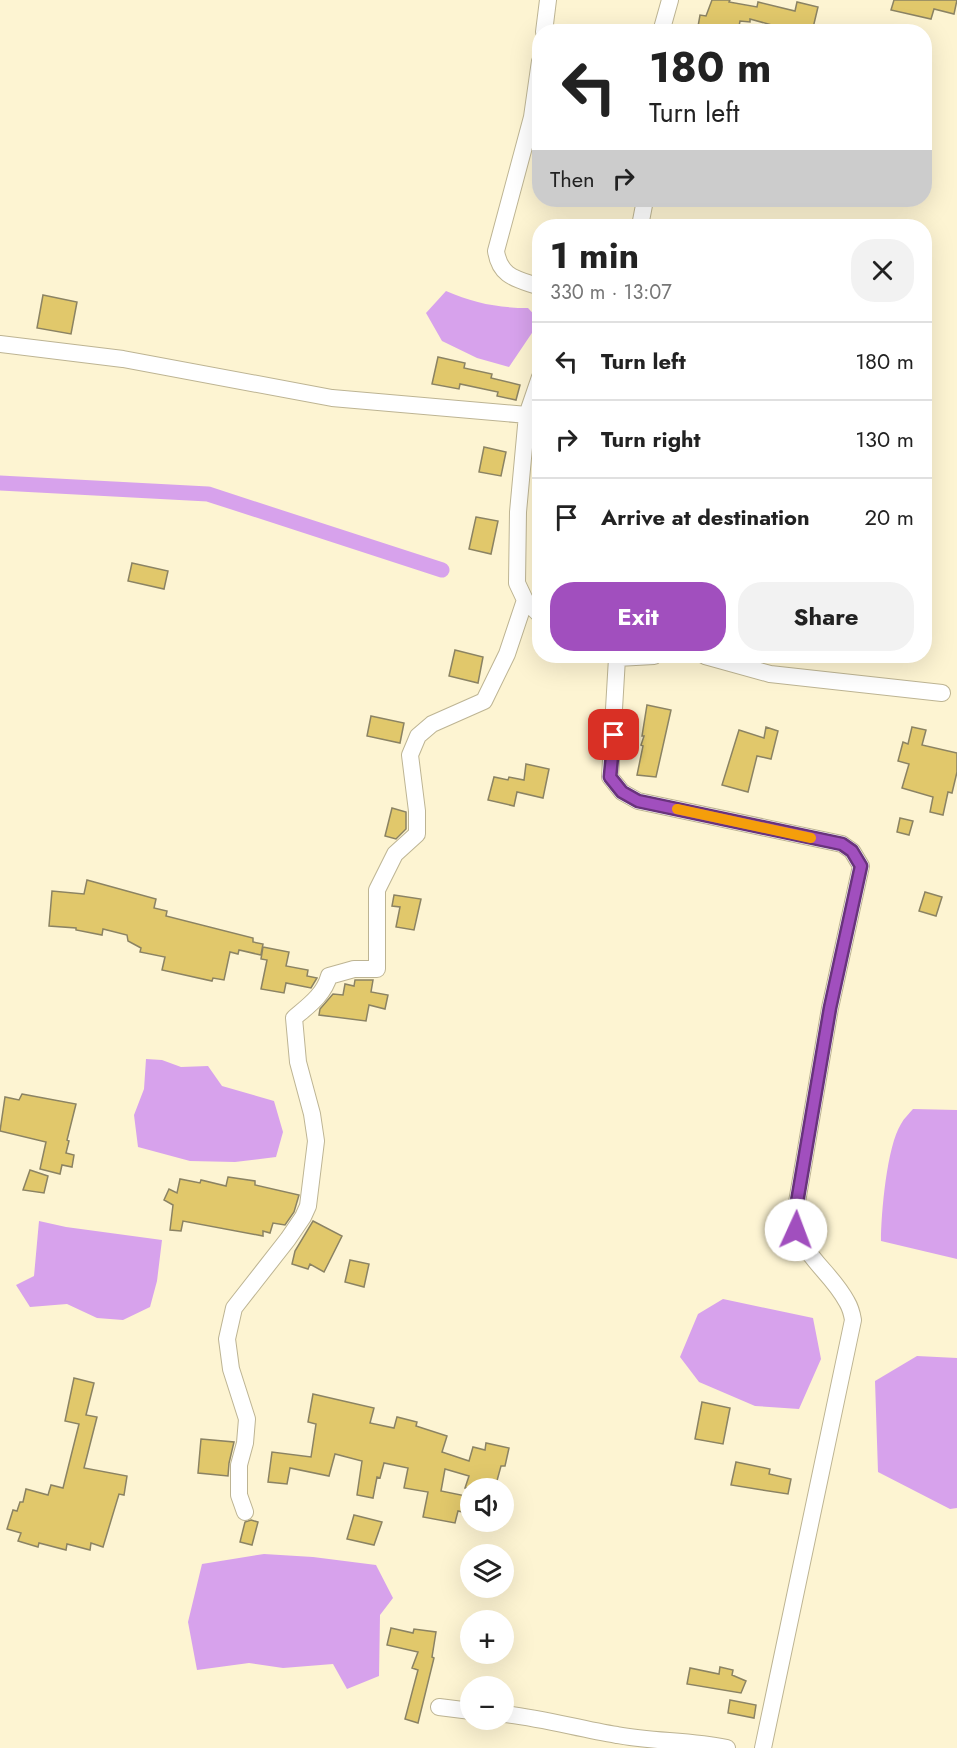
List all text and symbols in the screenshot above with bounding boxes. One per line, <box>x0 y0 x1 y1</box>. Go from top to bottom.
text: 180 m <box>649 37 772 98</box>
icon: left <box>550 48 628 126</box>
text: Turn left <box>649 93 739 132</box>
icon: right <box>607 162 640 195</box>
text: Then <box>550 163 595 195</box>
text: 1 min <box>550 229 639 281</box>
button: close <box>851 239 914 302</box>
text: 330 m · 13:07 <box>550 278 672 307</box>
icon: left <box>550 345 583 378</box>
text: Turn left <box>601 345 686 377</box>
text: 180 m <box>855 345 914 377</box>
icon: right <box>550 423 583 456</box>
text: Turn right <box>601 423 701 455</box>
text: 130 m <box>855 423 914 455</box>
icon: arrive <box>550 501 583 534</box>
text: Arrive at destination <box>601 501 810 533</box>
text: 20 m <box>865 501 914 533</box>
button: Exit <box>550 582 726 651</box>
button: Share <box>738 582 914 651</box>
pin <box>588 709 639 760</box>
icon: arrive <box>597 718 630 751</box>
position arrow <box>764 1198 828 1262</box>
map controls <box>460 1478 514 1730</box>
button: sound <box>460 1478 514 1532</box>
button: layers <box>460 1544 514 1598</box>
button: + <box>460 1610 514 1664</box>
button: − <box>460 1676 514 1730</box>

